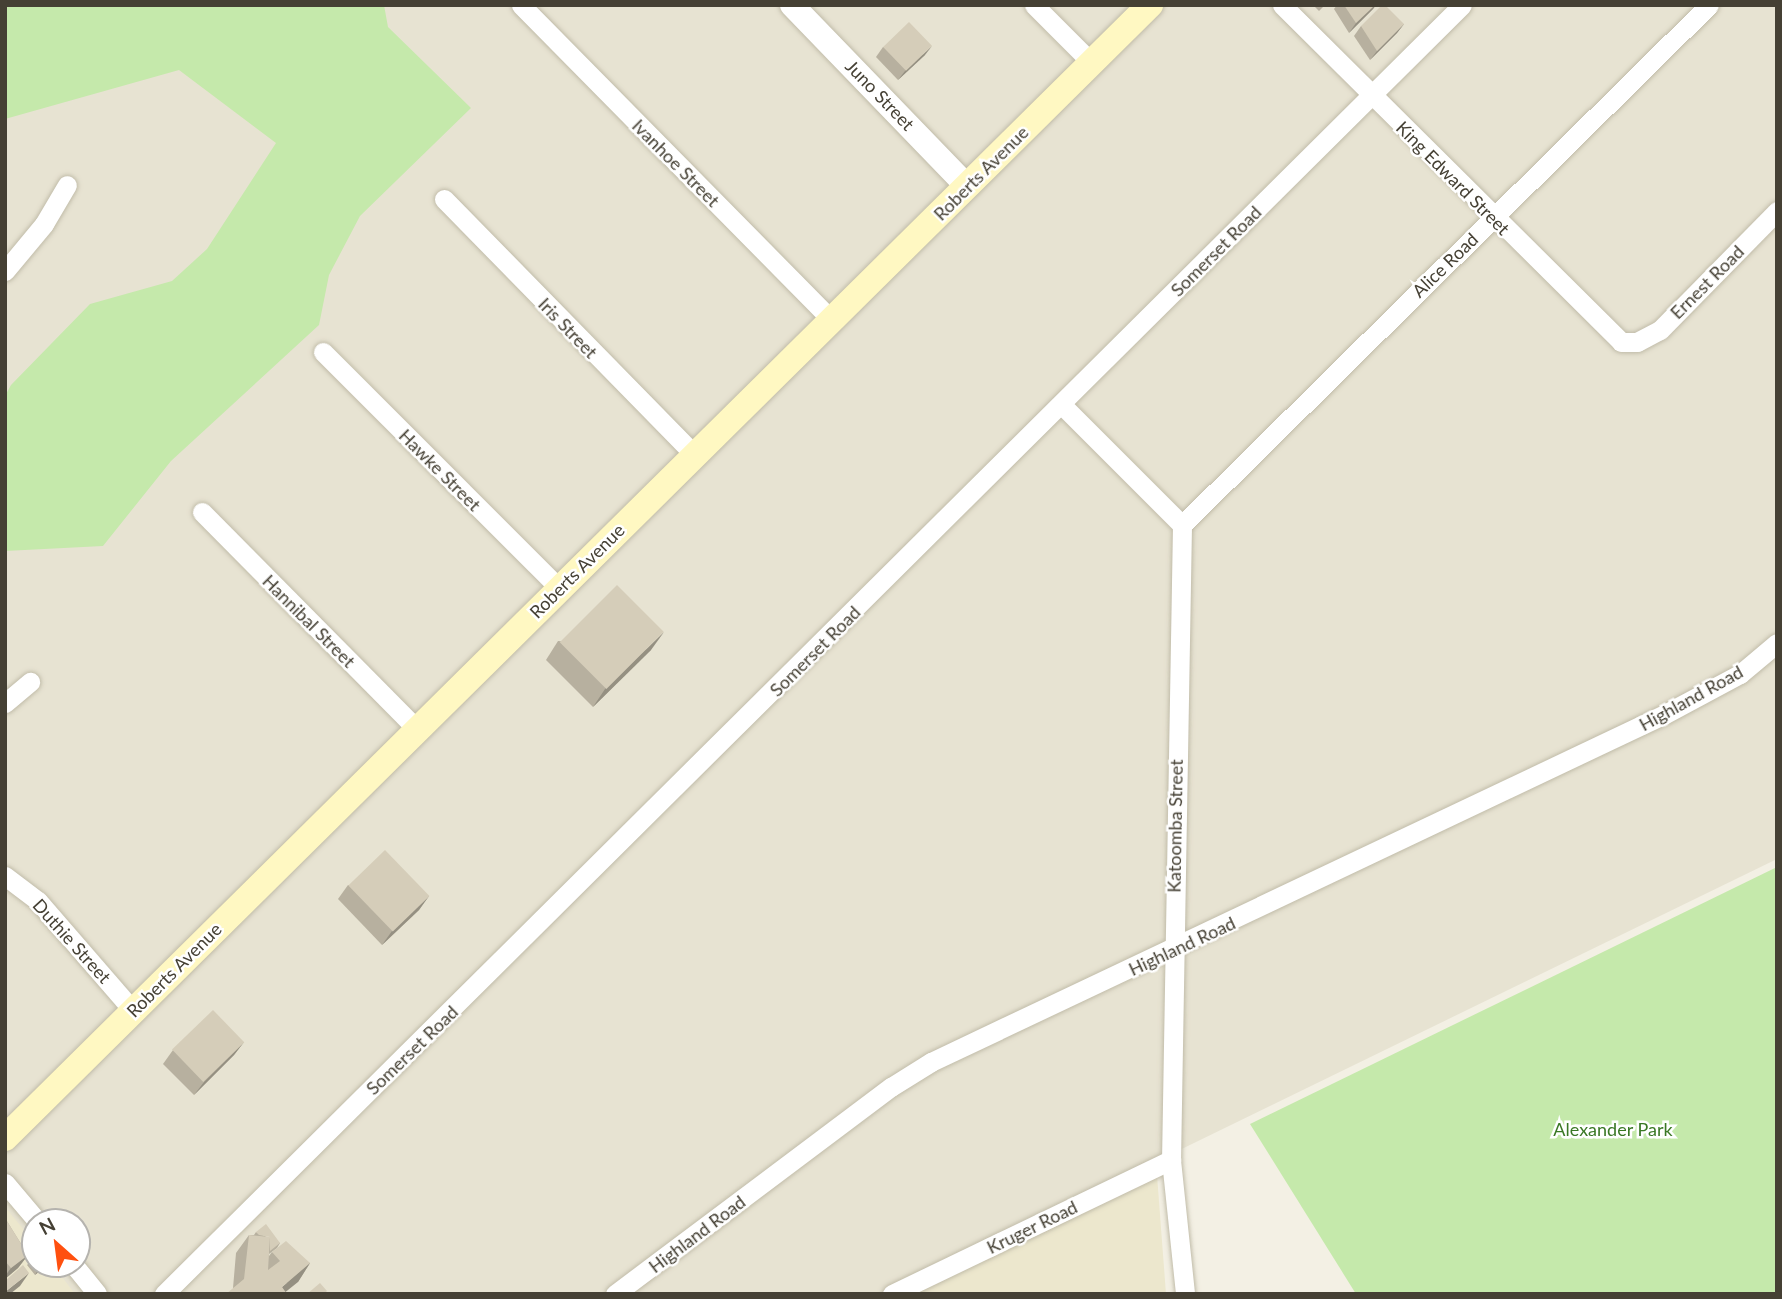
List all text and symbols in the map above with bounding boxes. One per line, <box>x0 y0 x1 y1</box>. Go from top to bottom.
street label: Juno Street <box>841 55 919 135</box>
street label: Ivanhoe Street <box>628 115 724 211</box>
street label: King Edward Street <box>1392 117 1514 239</box>
street label: Roberts Avenue <box>929 121 1033 225</box>
street label: Somerset Road <box>1166 201 1266 301</box>
street label: Alice Road <box>1408 228 1482 302</box>
street label: Ernest Road <box>1666 241 1748 323</box>
street label: Iris Street <box>534 293 602 363</box>
street label: Hawke Street <box>395 425 485 515</box>
street label: Roberts Avenue <box>525 519 629 623</box>
street label: Hannibal Street <box>258 570 360 672</box>
street label: Somerset Road <box>765 601 865 701</box>
street label: Highland Road <box>1635 661 1747 735</box>
street label: Katoomba Street <box>1163 759 1187 893</box>
street label: Duthie Street <box>29 894 115 988</box>
street label: Highland Road <box>1125 912 1239 980</box>
street label: Roberts Avenue <box>122 918 226 1022</box>
street label: Somerset Road <box>362 1001 462 1099</box>
park label: Alexander Park <box>1553 1118 1673 1140</box>
street label: Highland Road <box>645 1191 749 1277</box>
street label: Kruger Road <box>983 1196 1081 1258</box>
north arrow <box>21 1208 91 1278</box>
text: N <box>35 1212 59 1239</box>

